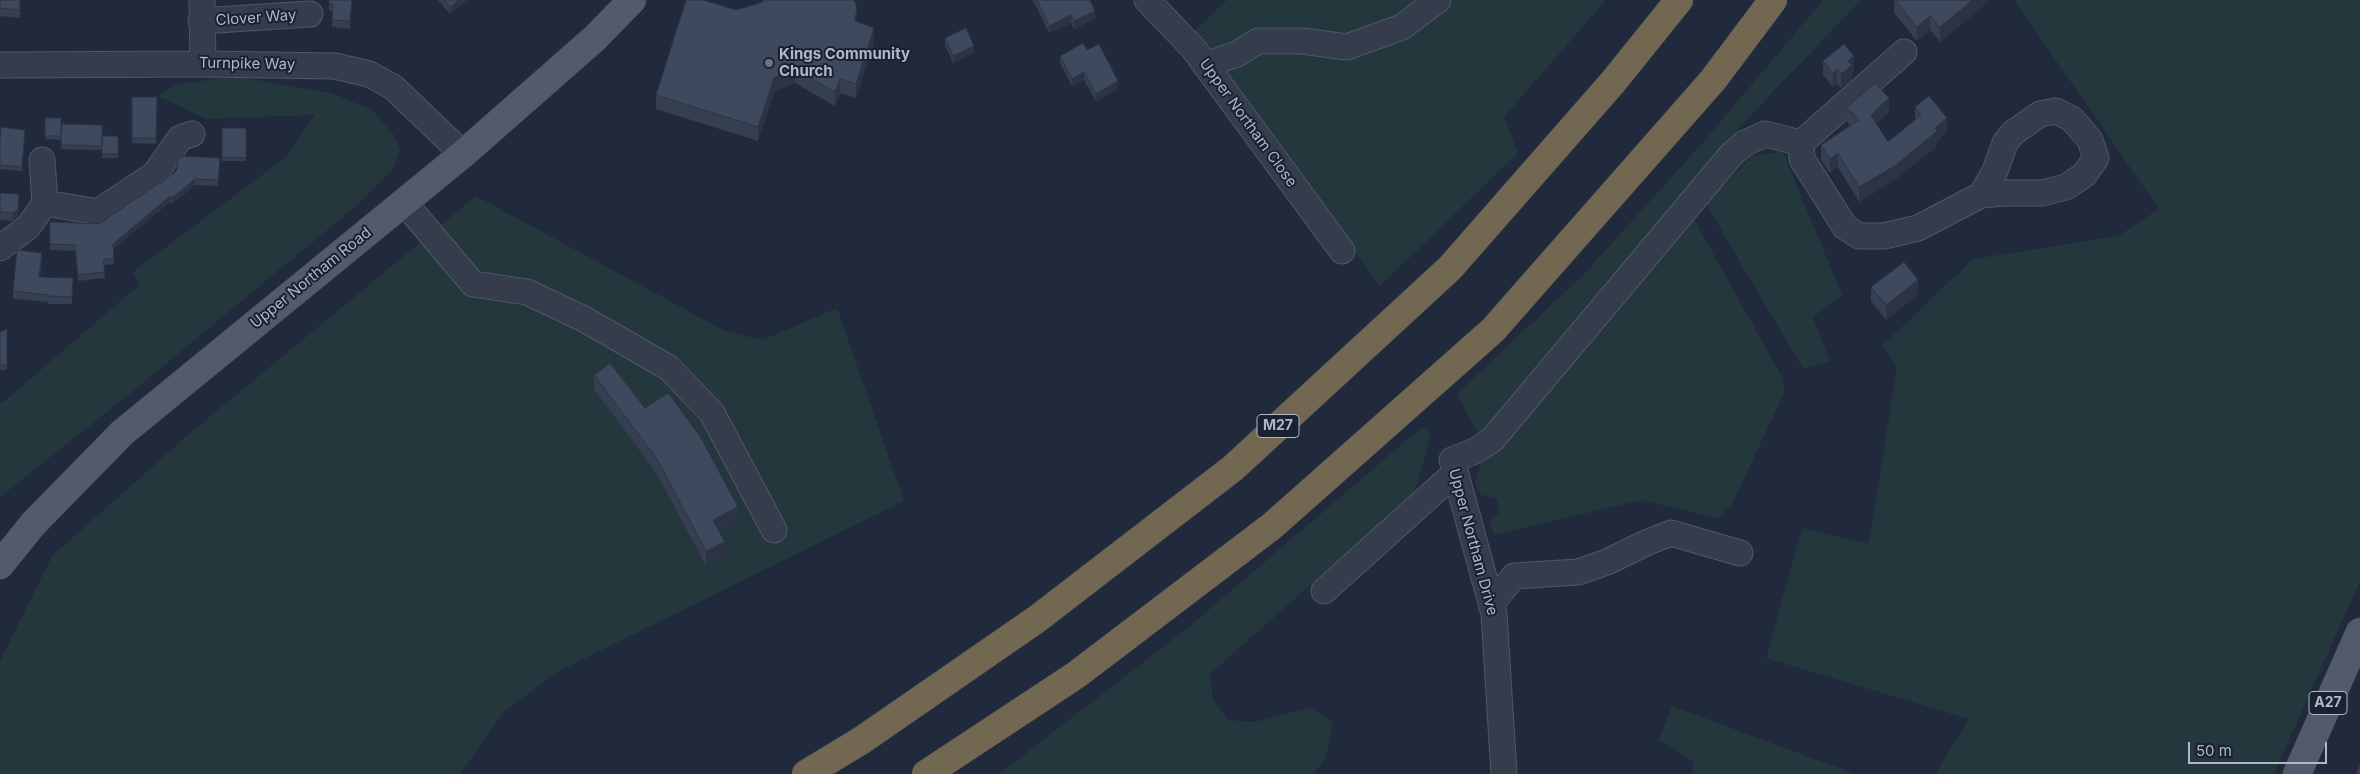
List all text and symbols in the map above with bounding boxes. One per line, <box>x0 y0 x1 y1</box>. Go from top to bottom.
street label: Clover Way <box>215 6 297 30</box>
place label: Kings Community Church <box>779 45 910 80</box>
street label: Turnpike Way <box>199 54 295 74</box>
street label: Upper Northam Close <box>1195 55 1301 191</box>
marker: Kings Community Church <box>763 57 775 69</box>
street label: Upper Northam Road <box>247 224 375 332</box>
road number: M27 <box>1257 414 1299 438</box>
street label: Upper Northam Drive <box>1445 467 1501 617</box>
road number: A27 <box>2309 691 2347 714</box>
scale bar <box>2190 732 2329 764</box>
text: 50 m <box>2196 741 2232 760</box>

